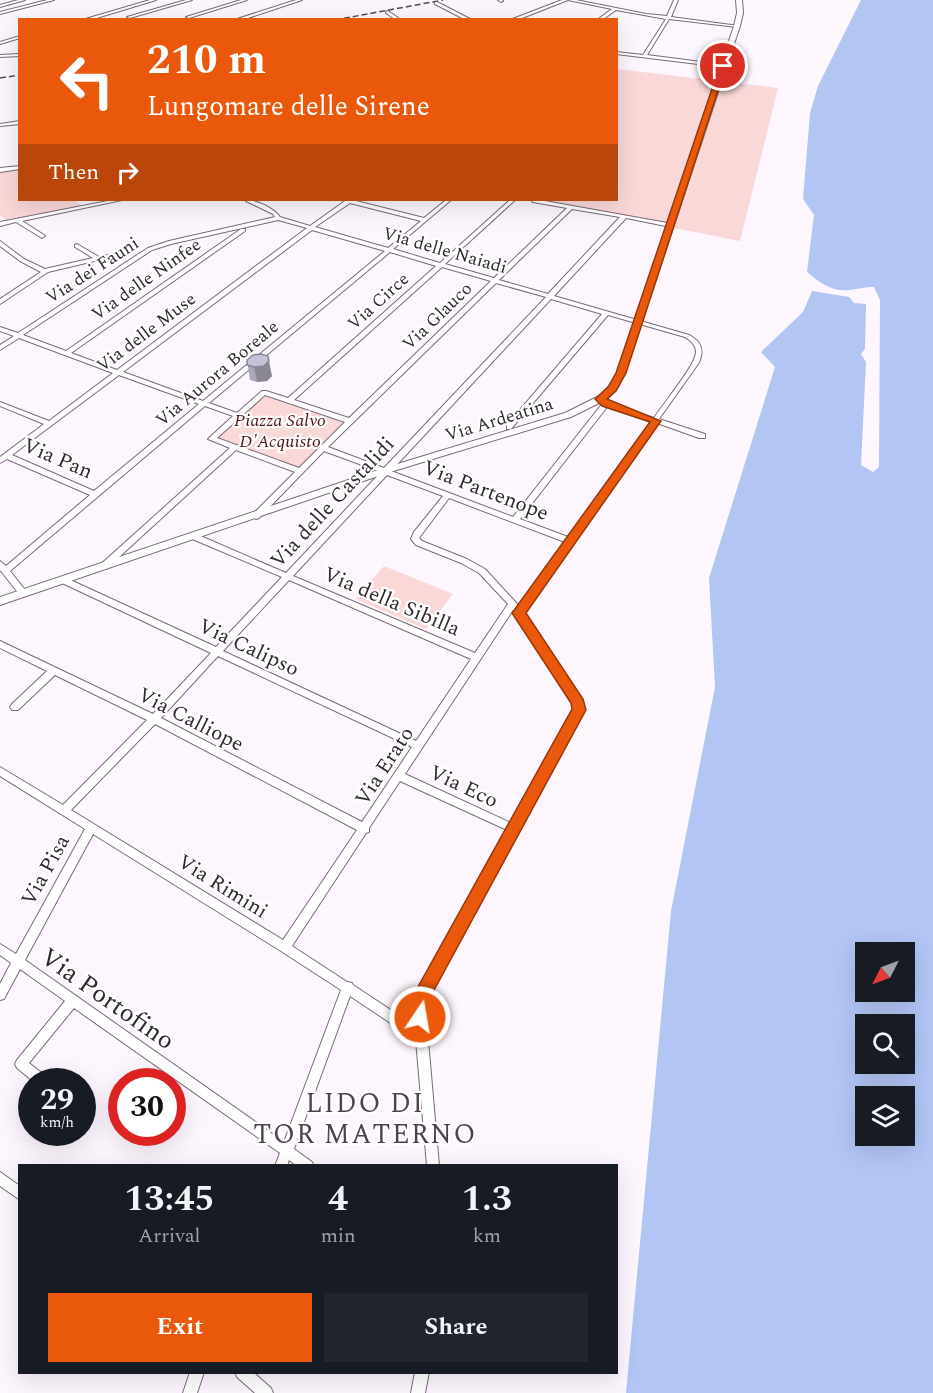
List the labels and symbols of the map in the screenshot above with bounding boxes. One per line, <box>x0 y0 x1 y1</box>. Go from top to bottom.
pin <box>697 40 748 91</box>
street label: Via delle Naiadi <box>380 220 510 281</box>
street label: Via dei Fauni <box>40 230 144 311</box>
street label: Via delle Ninfee <box>86 231 207 327</box>
street label: Via Circe <box>341 266 415 337</box>
street label: Via Glauco <box>396 276 479 357</box>
street label: Via delle Muse <box>91 286 202 379</box>
street label: Via Aurora Boreale <box>150 314 285 433</box>
street label: Via Ardeatina <box>442 390 557 449</box>
park label: Piazza Salvo D'Acquisto <box>234 407 326 455</box>
street label: Via delle Castalidi <box>263 429 403 576</box>
street label: Via Pan <box>18 430 98 488</box>
street label: Via Partenope <box>418 452 553 530</box>
street label: Via della Sibilla <box>318 559 466 645</box>
street label: Via Calipso <box>193 611 304 685</box>
street label: Via Calliope <box>132 679 249 760</box>
street label: Via Erato <box>347 721 422 813</box>
street label: Via Eco <box>424 757 503 817</box>
street label: Via Pisa <box>13 828 79 912</box>
street label: Via Rimini <box>171 846 274 927</box>
street label: Via Portofino <box>32 938 183 1060</box>
north arrow <box>855 942 915 1002</box>
position arrow <box>388 985 452 1049</box>
speed limit sign: 30 <box>108 1068 186 1146</box>
district label: LIDO DI TOR MATERNO <box>253 1083 477 1156</box>

